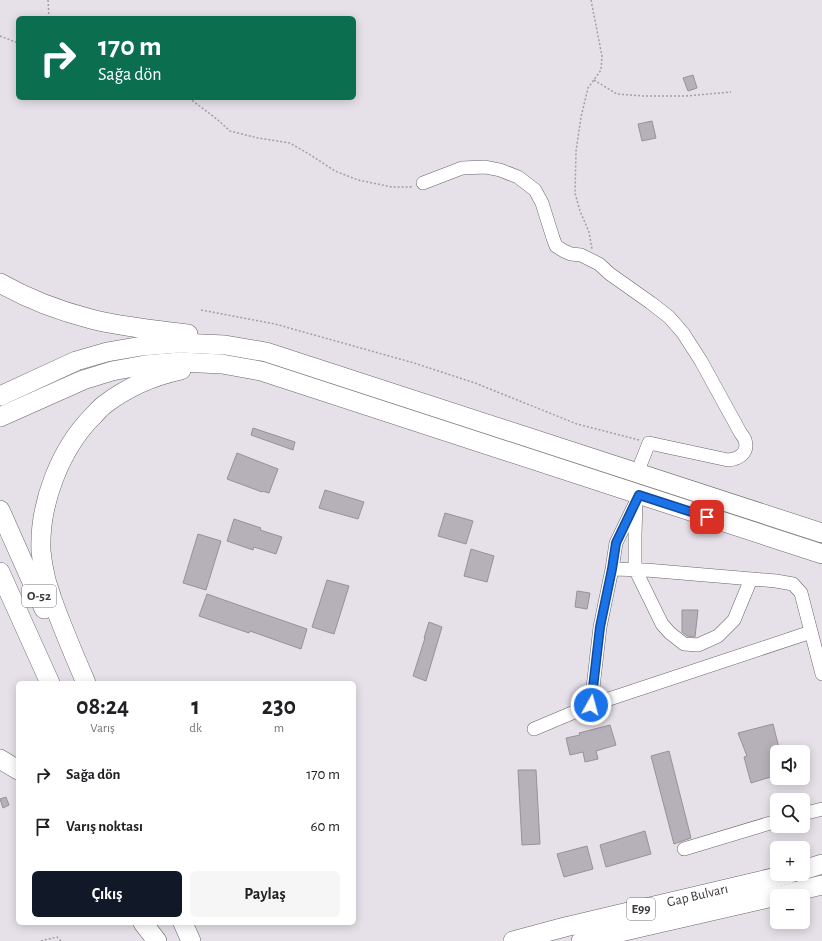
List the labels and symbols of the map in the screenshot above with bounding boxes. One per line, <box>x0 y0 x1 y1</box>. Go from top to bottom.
pin <box>690 500 724 534</box>
road number: O-52 <box>22 585 56 607</box>
position arrow <box>570 684 612 726</box>
street label: Gap Bulvarı <box>666 882 729 910</box>
road number: E99 <box>627 898 655 920</box>

